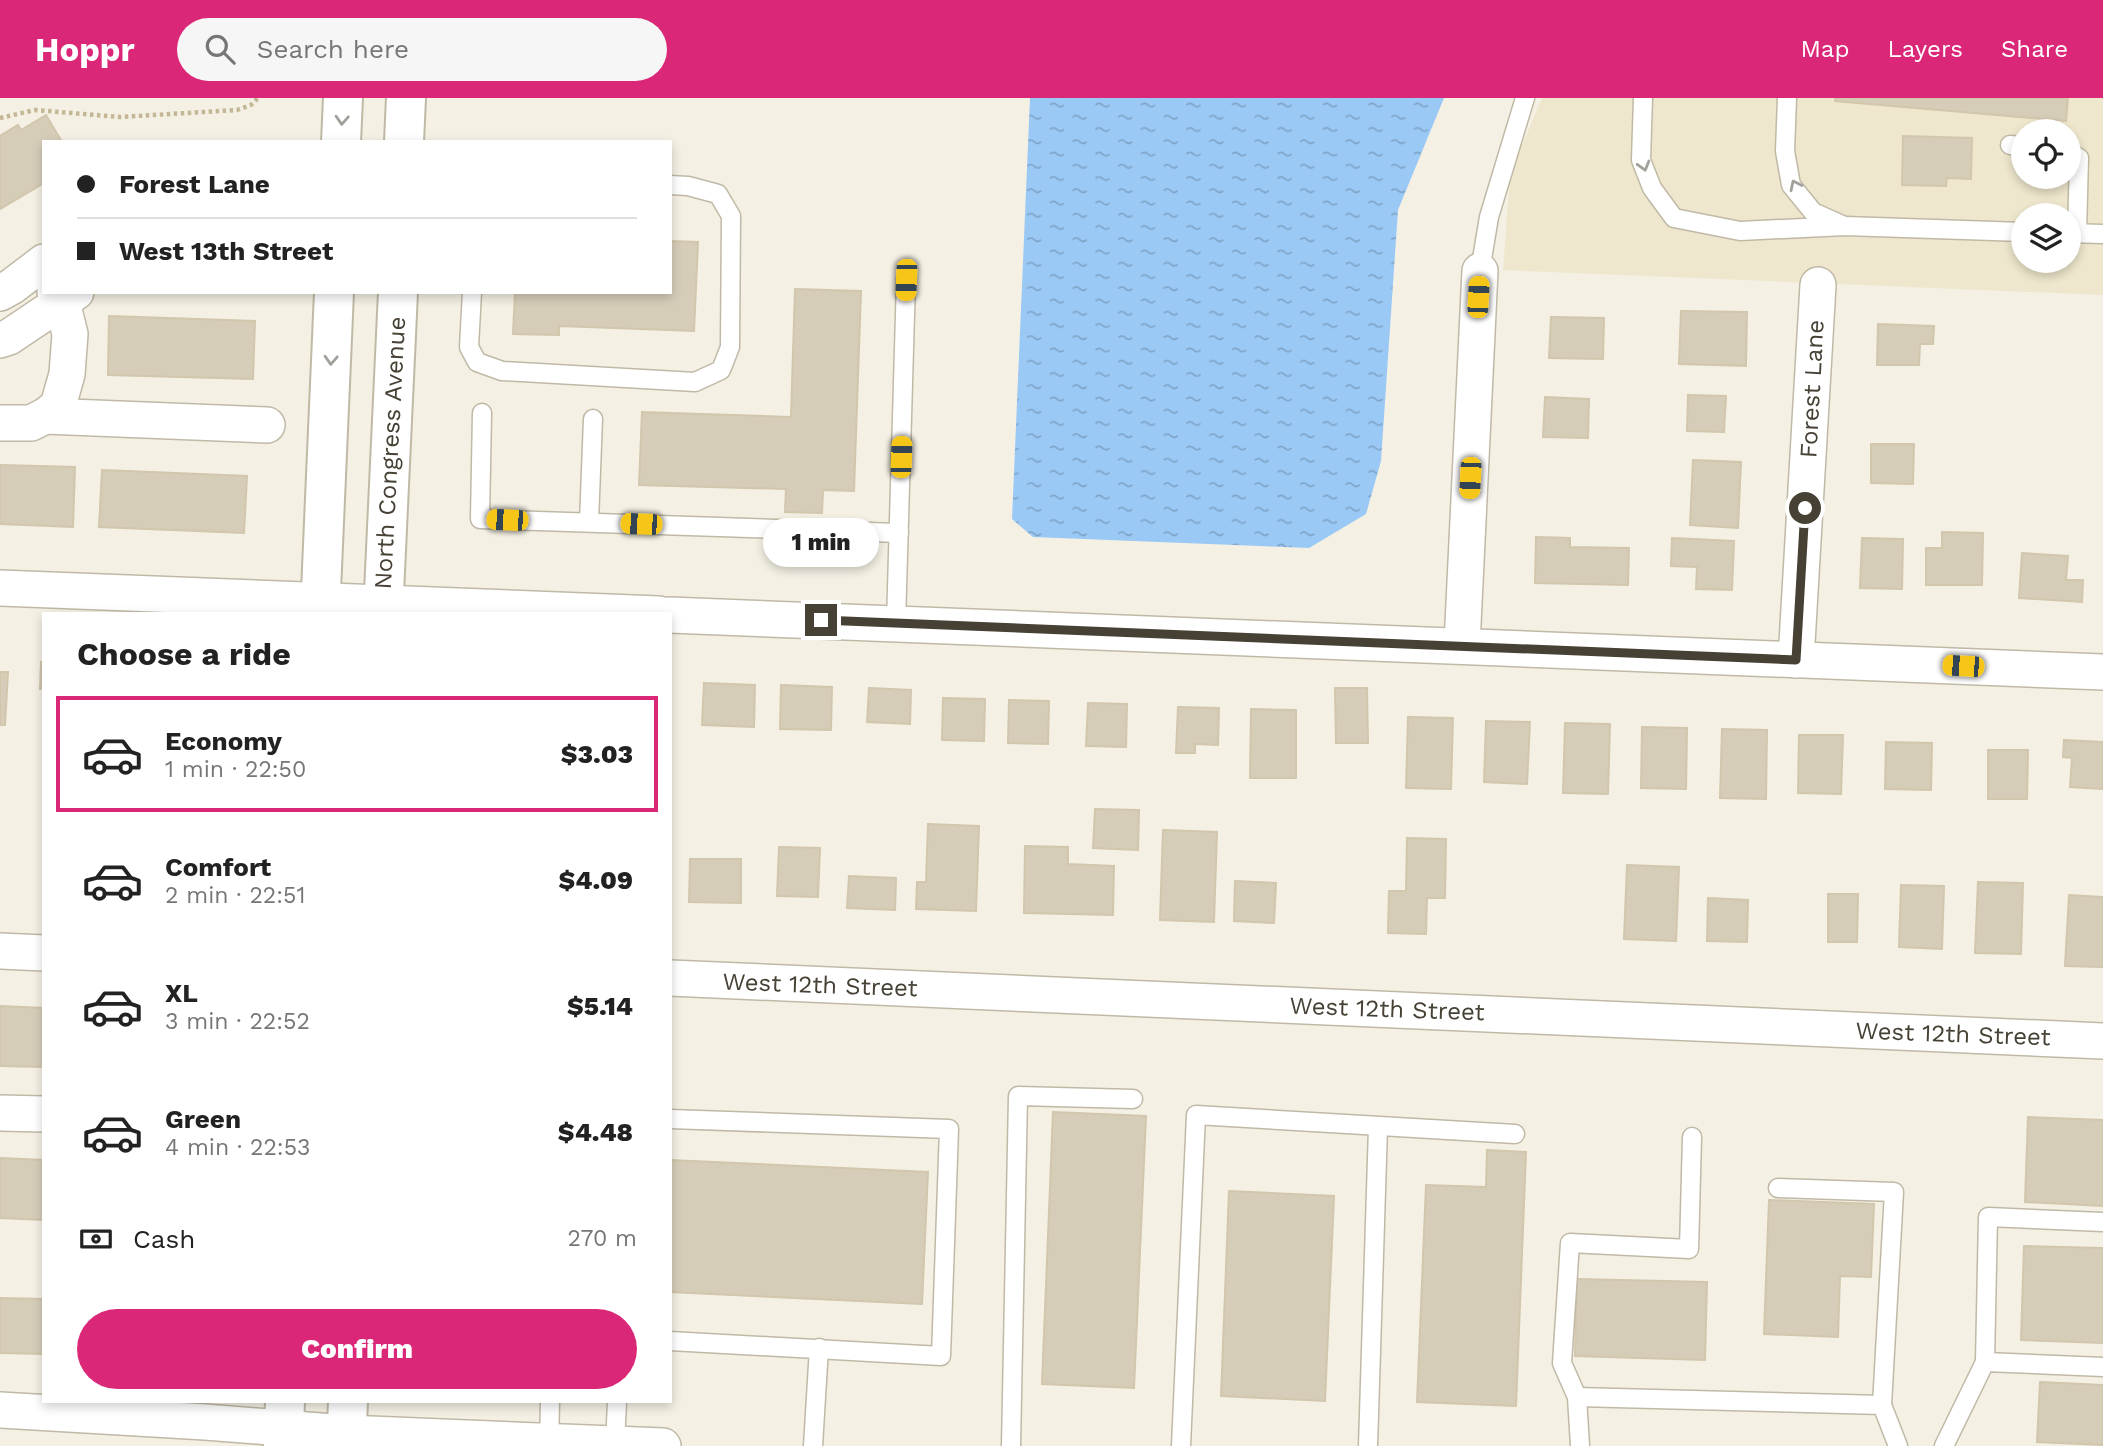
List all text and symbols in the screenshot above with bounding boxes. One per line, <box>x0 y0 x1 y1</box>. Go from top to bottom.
search box <box>177 18 667 81</box>
text: Hoppr <box>35 30 135 69</box>
icon: search <box>201 30 239 68</box>
text: Search here <box>257 34 409 64</box>
text: Map <box>1801 35 1849 63</box>
text: Layers <box>1887 35 1963 63</box>
text: Share <box>2001 35 2068 63</box>
one-way arrow <box>335 115 350 126</box>
map controls <box>2011 119 2081 273</box>
button: locate <box>2011 119 2081 189</box>
one-way arrow <box>1636 159 1651 171</box>
text: Forest Lane <box>119 169 270 199</box>
one-way arrow <box>1789 179 1803 192</box>
button: layers <box>2011 203 2081 273</box>
text: West 13th Street <box>119 236 333 266</box>
car <box>895 259 918 301</box>
car <box>1467 275 1490 319</box>
street label: North Congress Avenue <box>369 316 411 590</box>
street label: Forest Lane <box>1794 319 1830 459</box>
one-way arrow <box>324 355 339 366</box>
car <box>890 436 913 478</box>
car <box>1459 456 1482 500</box>
route start <box>1789 492 1821 524</box>
car <box>486 509 529 531</box>
car <box>620 513 663 535</box>
callout: 1 min <box>763 518 879 568</box>
text: 1 min <box>791 529 851 556</box>
route end <box>805 604 837 636</box>
text: Choose a ride <box>77 635 291 673</box>
car <box>1942 654 1985 678</box>
icon: car <box>81 723 144 786</box>
text: Economy <box>165 726 282 756</box>
text: $3.03 <box>561 739 633 769</box>
text: 1 min · 22:50 <box>165 756 306 783</box>
icon: car <box>81 849 144 912</box>
text: Comfort <box>165 852 271 882</box>
text: $4.09 <box>558 865 633 895</box>
text: 2 min · 22:51 <box>165 882 305 909</box>
street label: West 12th Street <box>722 968 918 1002</box>
icon: car <box>81 975 144 1038</box>
text: XL <box>165 978 198 1008</box>
text: $5.14 <box>567 991 633 1021</box>
street label: West 12th Street <box>1289 992 1485 1026</box>
text: 3 min · 22:52 <box>165 1008 310 1035</box>
street label: West 12th Street <box>1855 1017 2051 1051</box>
icon: car <box>81 1101 144 1164</box>
text: Green <box>165 1104 241 1134</box>
text: $4.48 <box>558 1117 633 1147</box>
text: 4 min · 22:53 <box>165 1134 310 1161</box>
icon: cash <box>77 1220 115 1258</box>
text: Cash <box>133 1224 195 1254</box>
text: 270 m <box>568 1225 637 1252</box>
button: Confirm <box>77 1309 637 1389</box>

